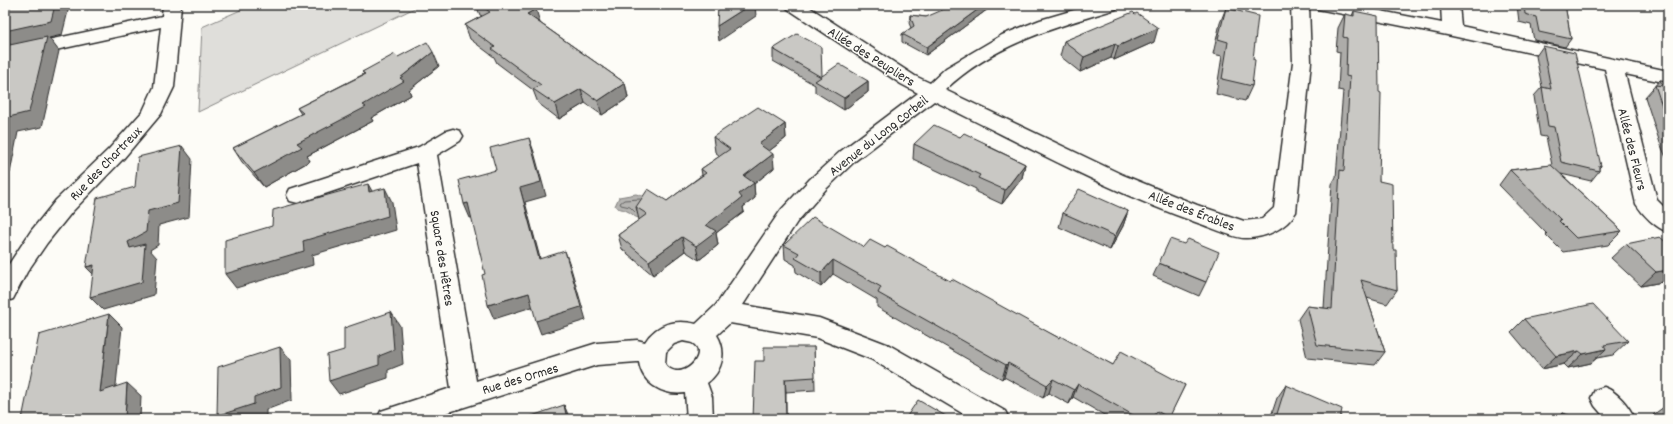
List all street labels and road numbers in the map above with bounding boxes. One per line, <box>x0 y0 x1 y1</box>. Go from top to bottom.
street label: Allée des Peupliers <box>823 23 919 93</box>
street label: Avenue du Long Corbeil <box>825 91 934 182</box>
street label: Allée des Fleurs <box>1611 106 1651 193</box>
street label: Rue des Chartreux <box>66 123 147 206</box>
street label: Allée des Érables <box>1145 186 1237 238</box>
street label: Square des Hêtres <box>424 209 459 308</box>
street label: Rue des Ormes <box>480 359 561 401</box>

